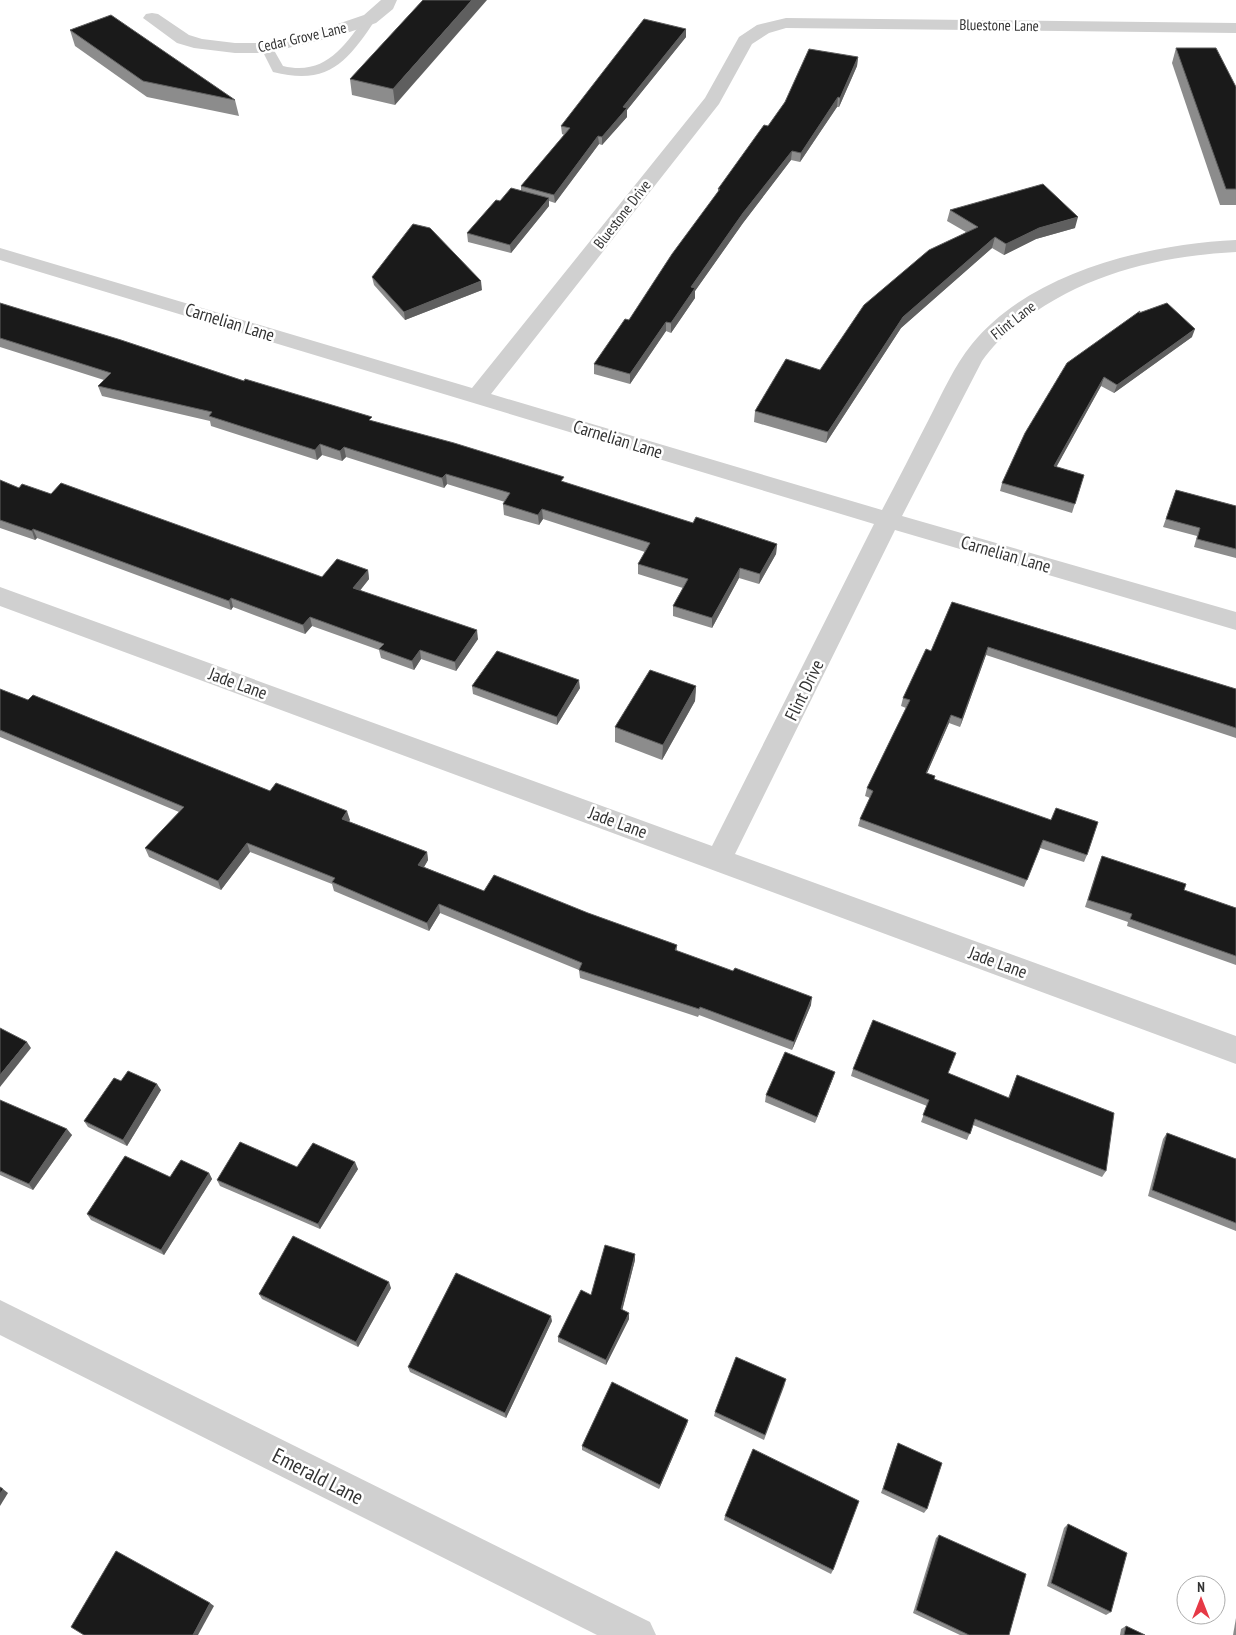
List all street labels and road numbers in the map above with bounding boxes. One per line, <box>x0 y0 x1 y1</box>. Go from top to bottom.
street label: Bluestone Lane <box>959 15 1039 35</box>
street label: Cedar Grove Lane <box>256 18 348 56</box>
street label: Bluestone Drive <box>589 176 655 252</box>
street label: Flint Lane <box>987 297 1039 343</box>
street label: Carnelian Lane <box>183 298 277 346</box>
street label: Carnelian Lane <box>571 415 665 463</box>
street label: Carnelian Lane <box>958 530 1054 578</box>
street label: Flint Drive <box>779 656 829 724</box>
street label: Jade Lane <box>205 662 270 704</box>
street label: Jade Lane <box>585 801 650 843</box>
street label: Jade Lane <box>965 941 1030 983</box>
street label: Emerald Lane <box>268 1442 368 1510</box>

